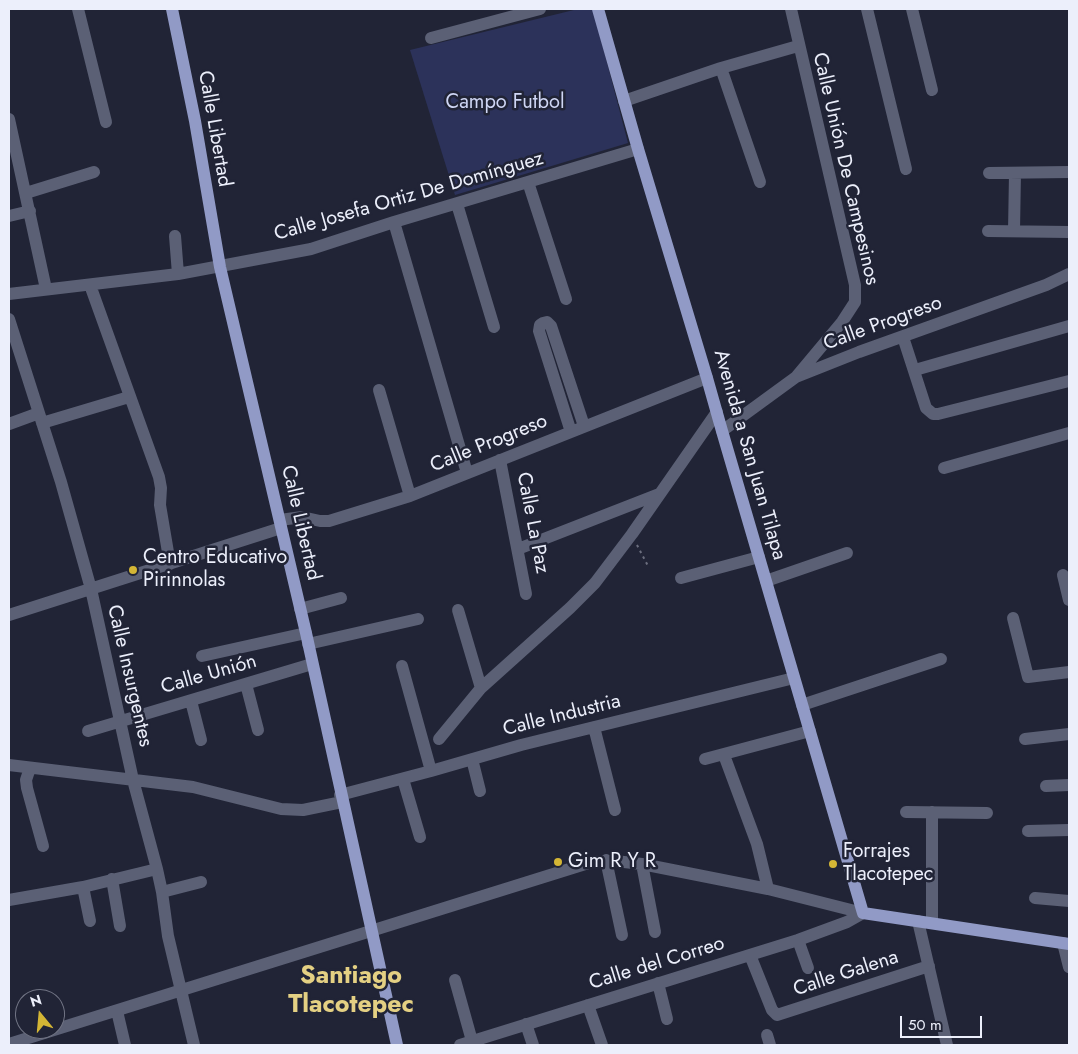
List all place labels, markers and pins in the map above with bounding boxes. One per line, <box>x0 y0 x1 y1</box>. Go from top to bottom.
place label: Centro Educativo Pirinnolas <box>143 546 287 593</box>
marker: Centro Educativo Pirinnolas <box>127 564 139 576</box>
place label: Forrajes Tlacotepec <box>843 840 933 887</box>
place label: Gim R Y R <box>568 850 656 874</box>
marker: Gim R Y R <box>552 856 564 868</box>
marker: Forrajes Tlacotepec <box>827 858 839 870</box>

